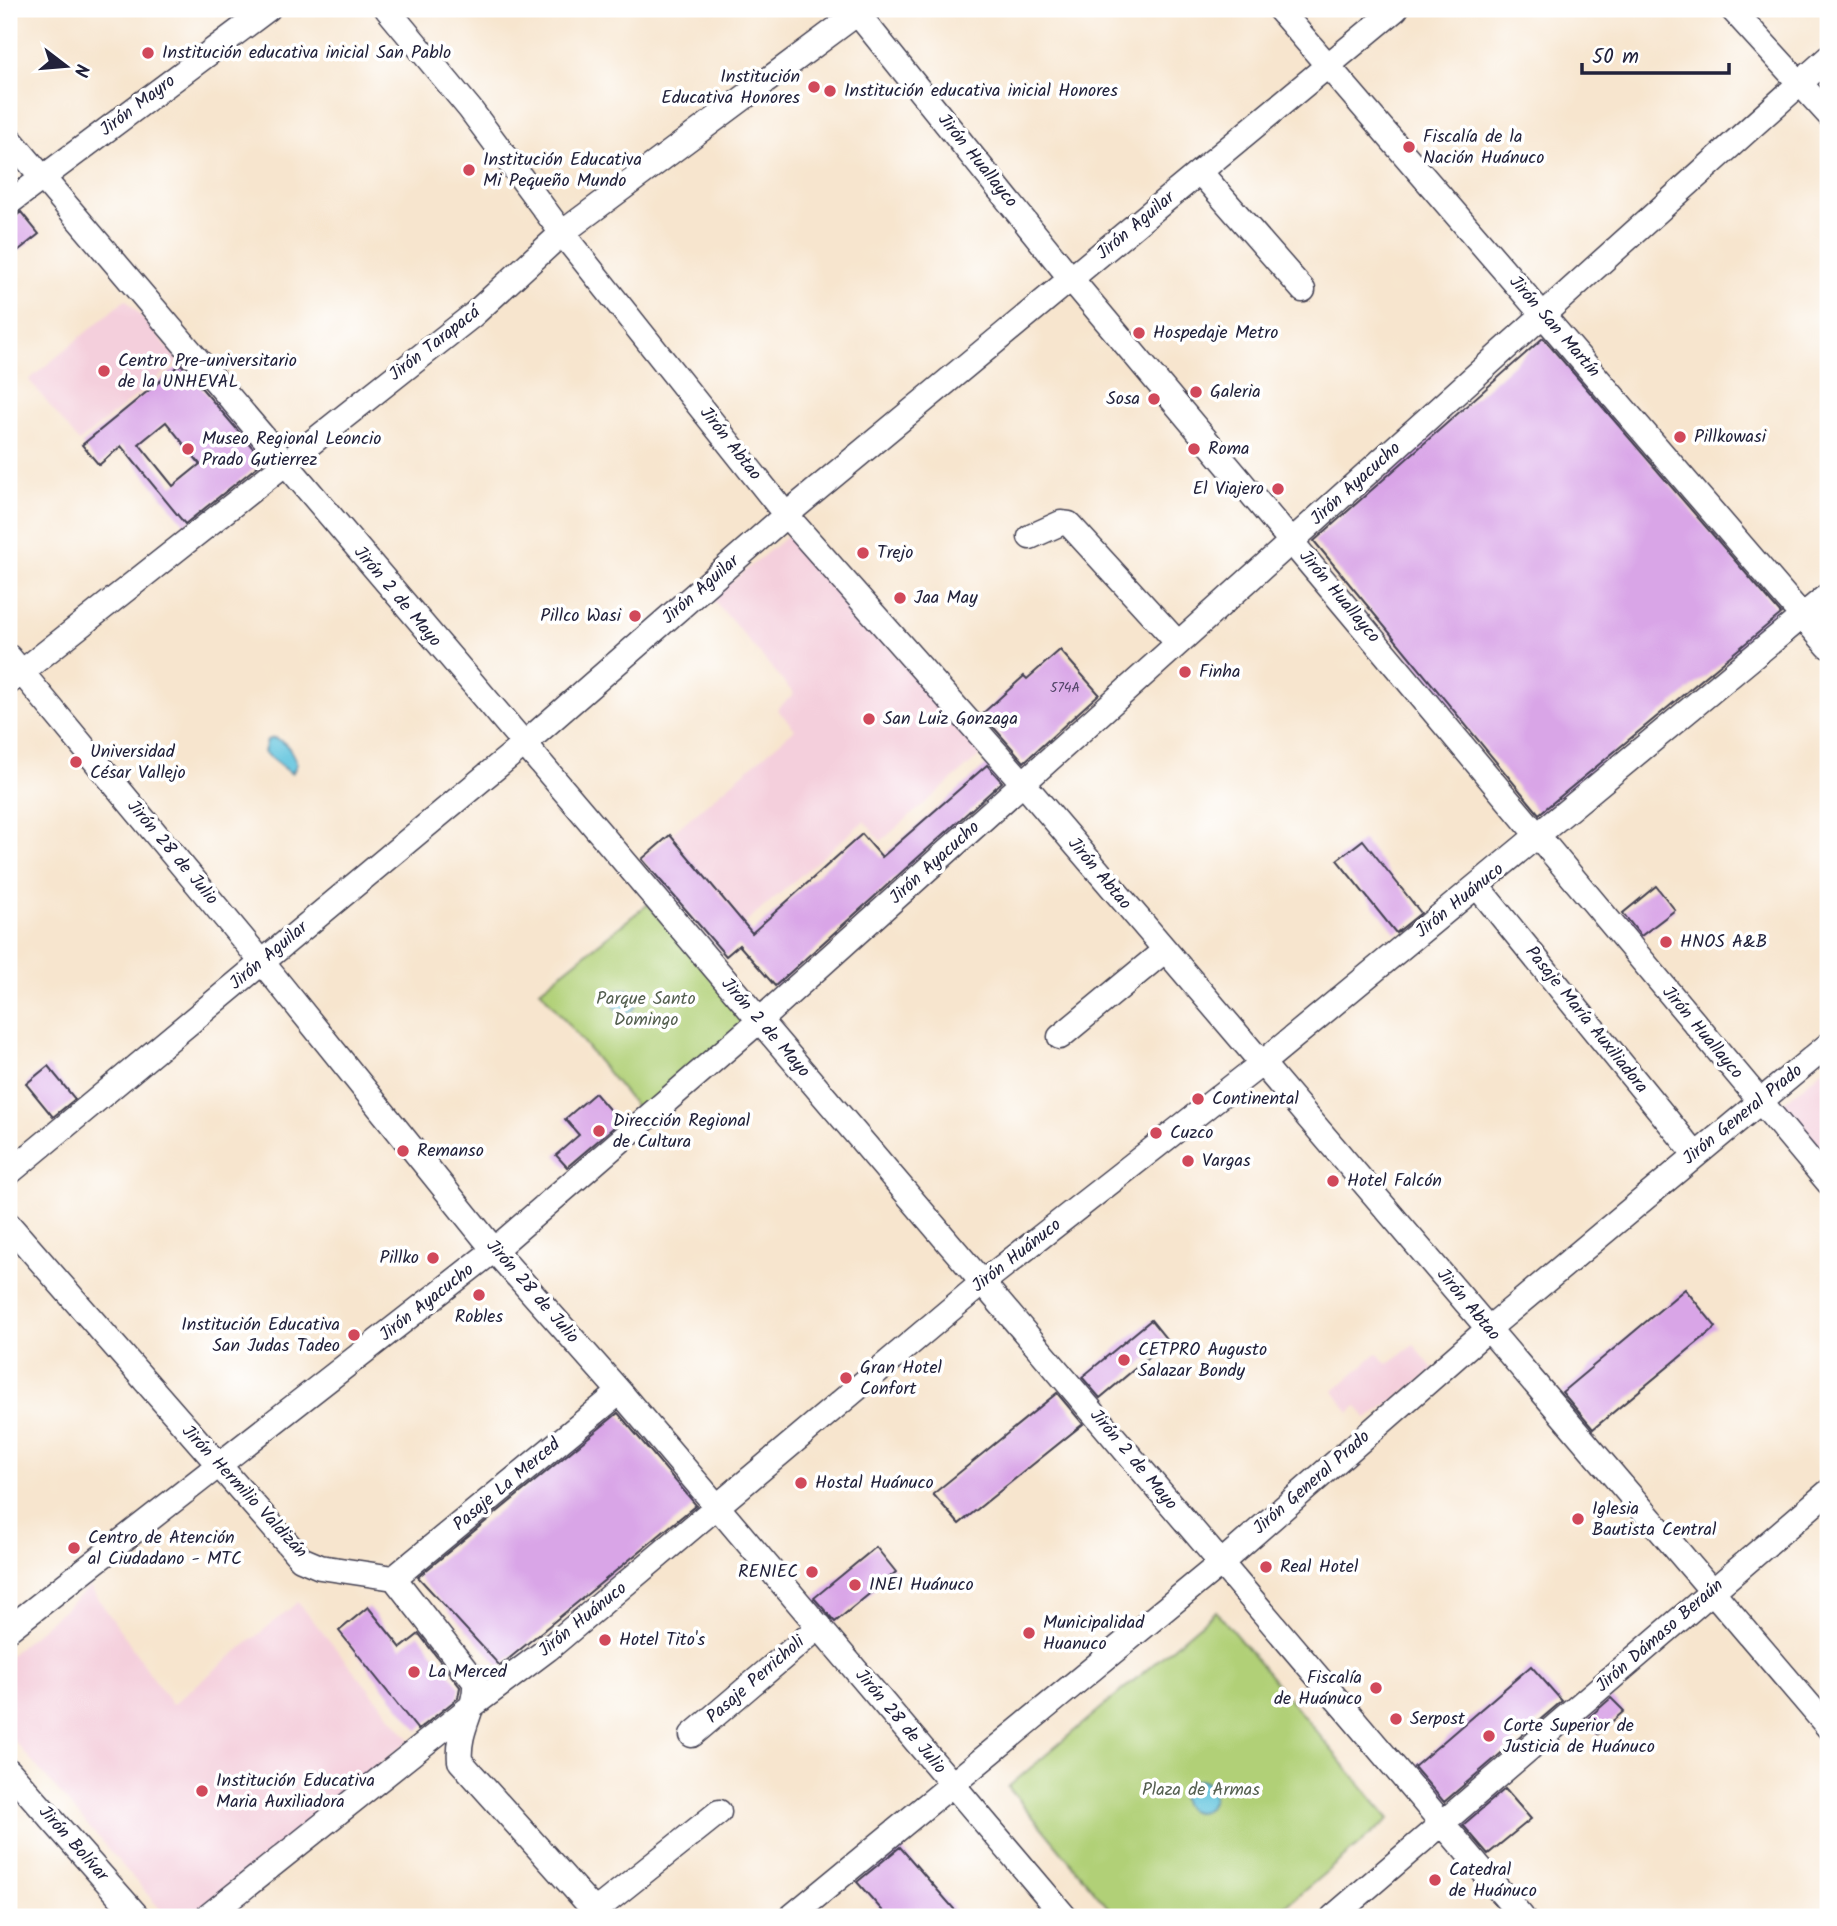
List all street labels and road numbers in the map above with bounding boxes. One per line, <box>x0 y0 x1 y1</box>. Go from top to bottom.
street label: Jirón Mayro <box>94 68 182 144</box>
street label: Jirón Huallayco <box>930 107 1024 215</box>
street label: Jirón Aguilar <box>1090 184 1182 268</box>
street label: Jirón San Martín <box>1501 269 1607 385</box>
street label: Jirón Tarapacá <box>383 298 488 389</box>
street label: Jirón Abtao <box>692 401 768 487</box>
street label: Jirón Ayacucho <box>1304 435 1408 533</box>
street label: Jirón 2 de Mayo <box>346 540 448 654</box>
street label: Jirón Huallayco <box>1291 544 1387 650</box>
street label: Jirón Aguilar <box>656 547 747 632</box>
street label: Jirón 28 de Julio <box>119 794 225 912</box>
street label: Jirón Ayacucho <box>883 814 987 912</box>
street label: Jirón Abtao <box>1060 831 1138 917</box>
street label: Jirón Huánuco <box>1409 856 1511 946</box>
street label: Jirón Aguilar <box>223 914 315 998</box>
street label: Pasaje María Auxiliadora <box>1517 940 1655 1100</box>
street label: Jirón 2 de Mayo <box>713 971 817 1085</box>
street label: Jirón Huallayco <box>1654 980 1750 1086</box>
street label: Jirón General Prado <box>1676 1057 1810 1173</box>
street label: Jirón Huánuco <box>966 1212 1068 1300</box>
street label: Jirón 28 de Julio <box>478 1233 586 1351</box>
street label: Jirón Ayacucho <box>373 1257 481 1349</box>
street label: Jirón Abtao <box>1429 1262 1507 1348</box>
street label: Jirón 2 de Mayo <box>1082 1403 1184 1517</box>
street label: Jirón Hermilio Valdizán <box>174 1418 314 1566</box>
street label: Jirón General Prado <box>1247 1424 1377 1542</box>
street label: Pasaje La Merced <box>447 1430 568 1539</box>
street label: Jirón Dámaso Beraún <box>1589 1572 1731 1700</box>
street label: Jirón Huánuco <box>532 1575 634 1665</box>
street label: Pasaje Perricholi <box>700 1628 812 1731</box>
street label: Jirón 28 de Julio <box>847 1663 953 1781</box>
street label: Jirón Bolívar <box>31 1799 116 1889</box>

